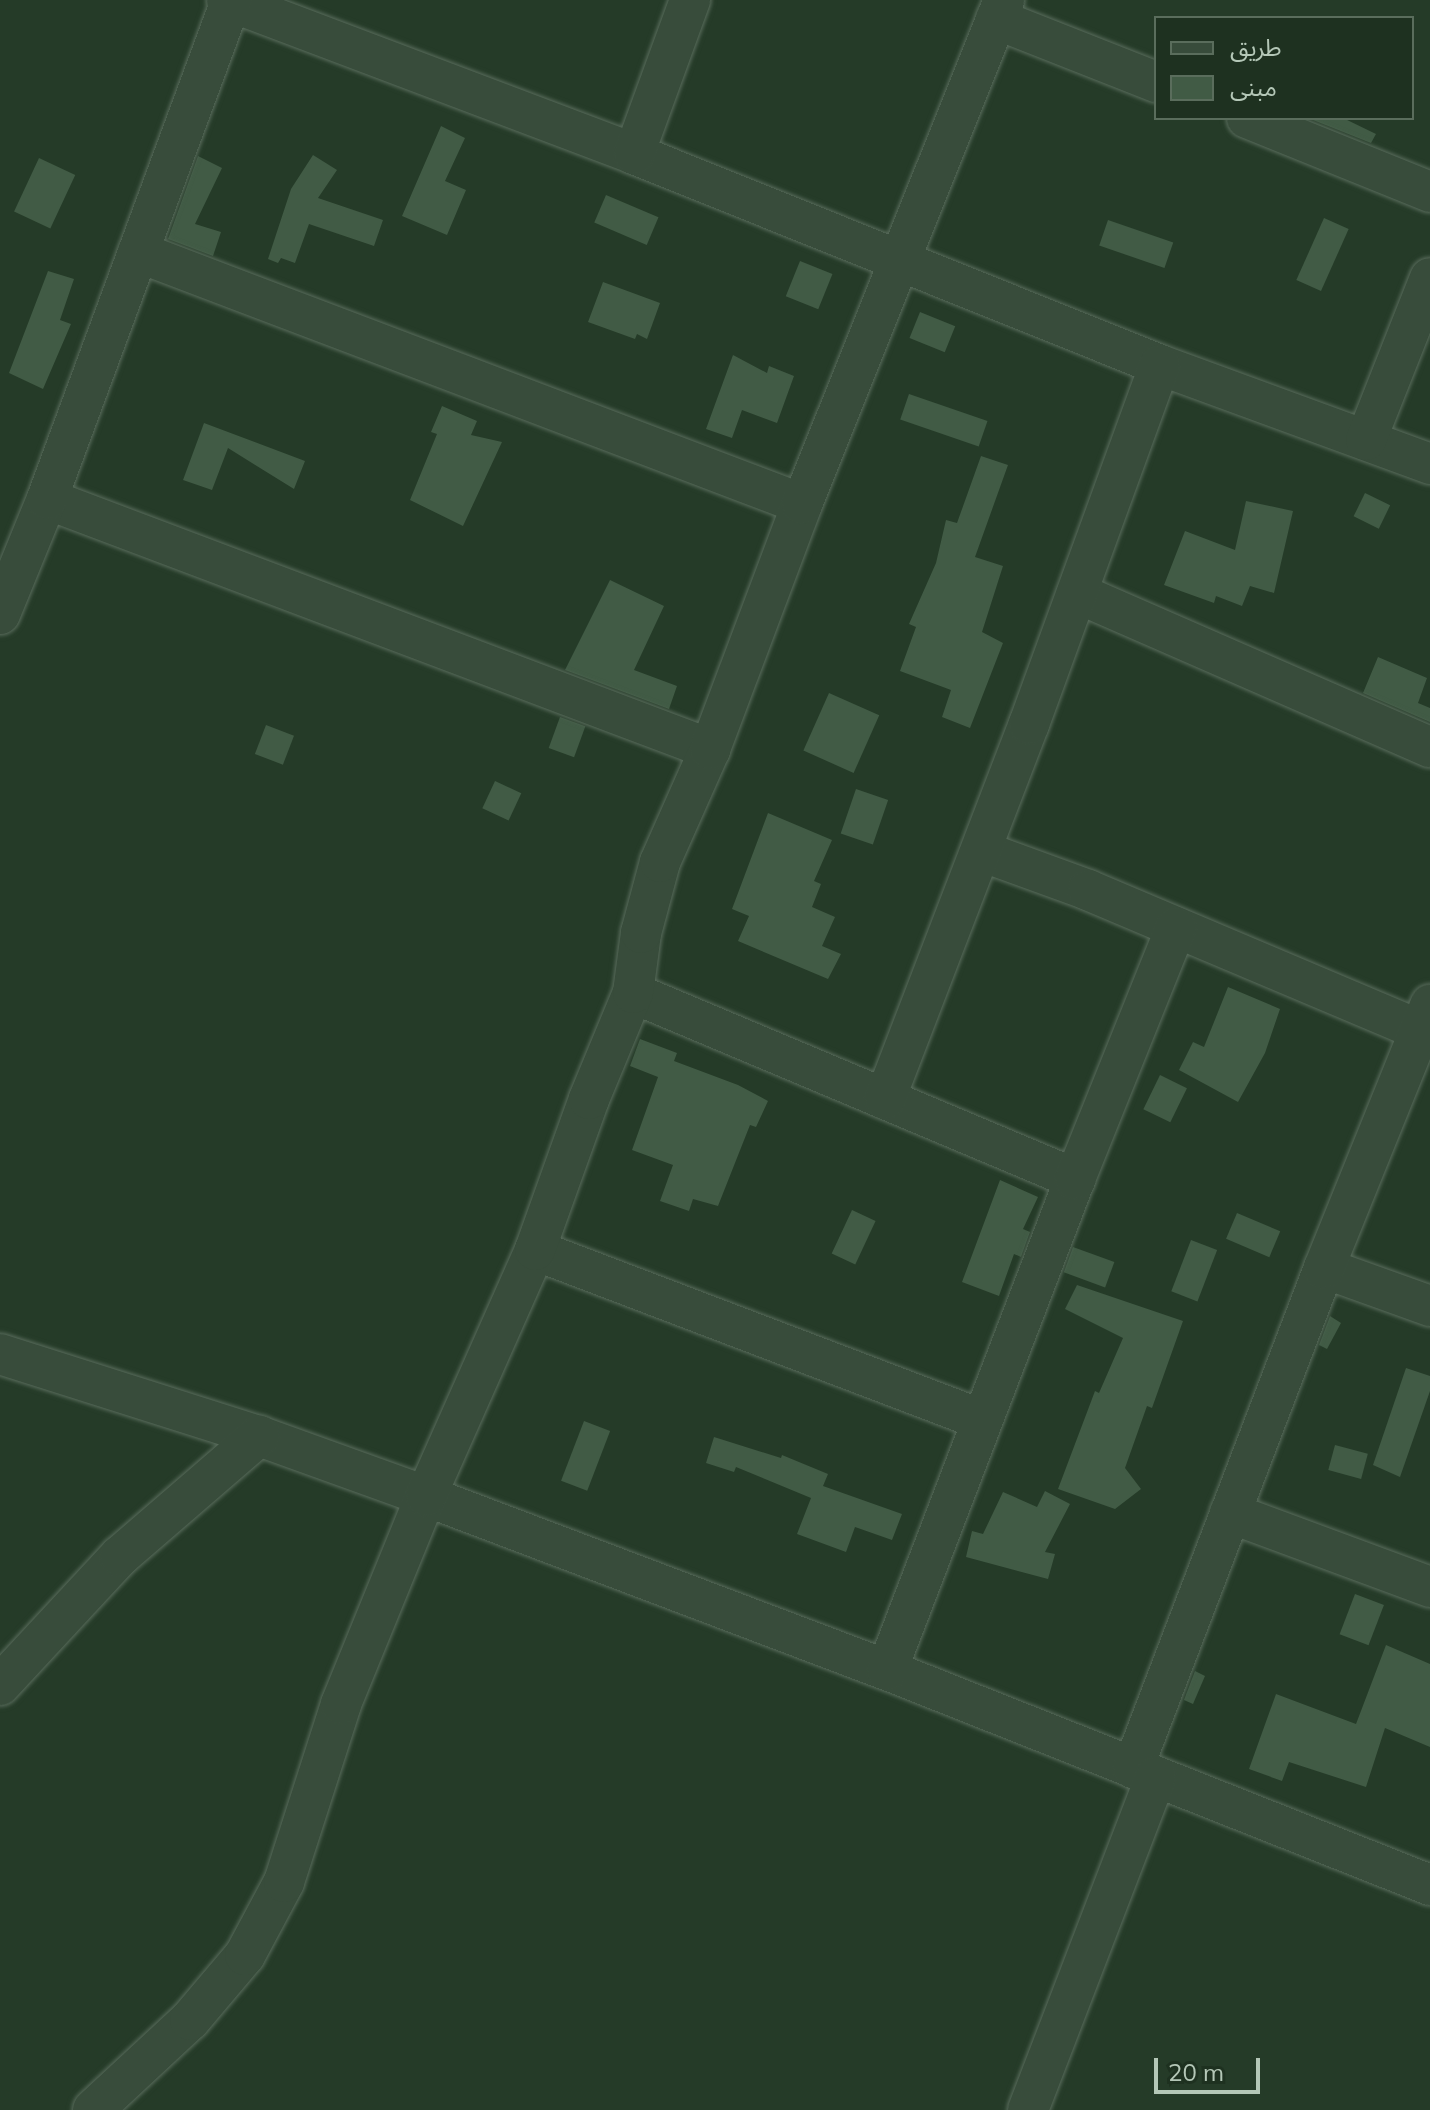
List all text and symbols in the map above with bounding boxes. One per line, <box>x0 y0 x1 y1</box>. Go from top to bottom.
legend <box>1154 16 1414 120</box>
text: طريق <box>1230 32 1282 62</box>
text: مبنى <box>1230 72 1277 102</box>
scale bar <box>1158 2042 1264 2092</box>
text: 20 m <box>1168 2057 1224 2087</box>

